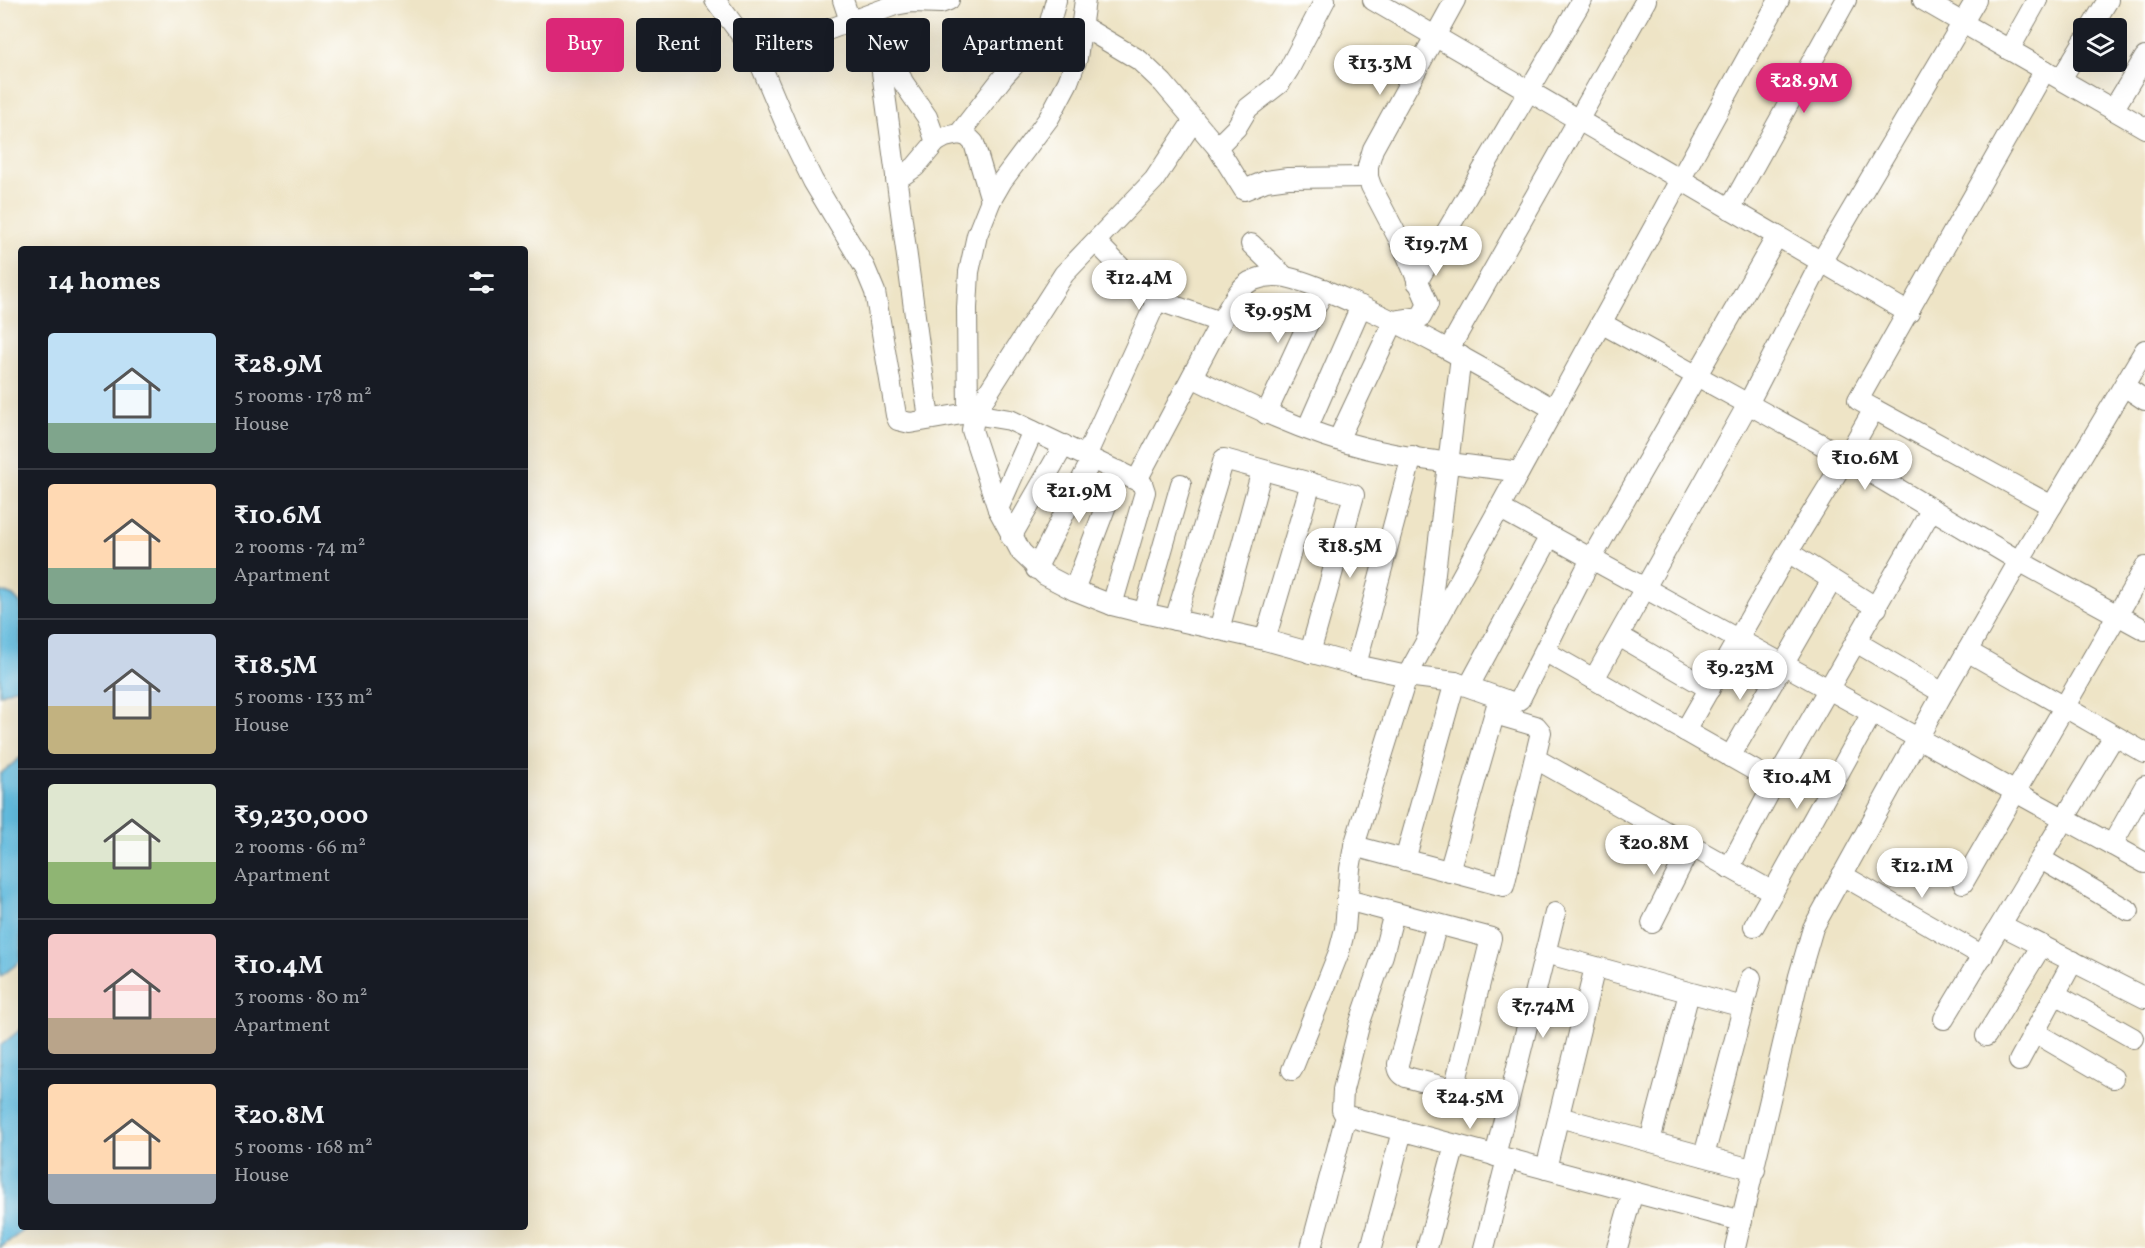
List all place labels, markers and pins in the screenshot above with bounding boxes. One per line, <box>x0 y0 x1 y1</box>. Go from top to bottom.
pin: ₹13.3M <box>1331 45 1429 96</box>
pin: ₹28.9M <box>1755 63 1853 114</box>
pin: ₹19.7M <box>1387 226 1485 277</box>
pin: ₹12.4M <box>1090 260 1188 311</box>
pin: ₹9.95M <box>1229 293 1327 344</box>
pin: ₹10.6M <box>1816 440 1914 491</box>
pin: ₹21.9M <box>1030 473 1128 524</box>
pin: ₹18.5M <box>1301 528 1399 579</box>
pin: ₹9.23M <box>1691 650 1789 701</box>
pin: ₹10.4M <box>1748 759 1846 810</box>
pin: ₹20.8M <box>1605 825 1703 876</box>
pin: ₹12.1M <box>1873 848 1971 899</box>
pin: ₹7.74M <box>1494 988 1592 1039</box>
pin: ₹24.5M <box>1421 1079 1519 1130</box>

